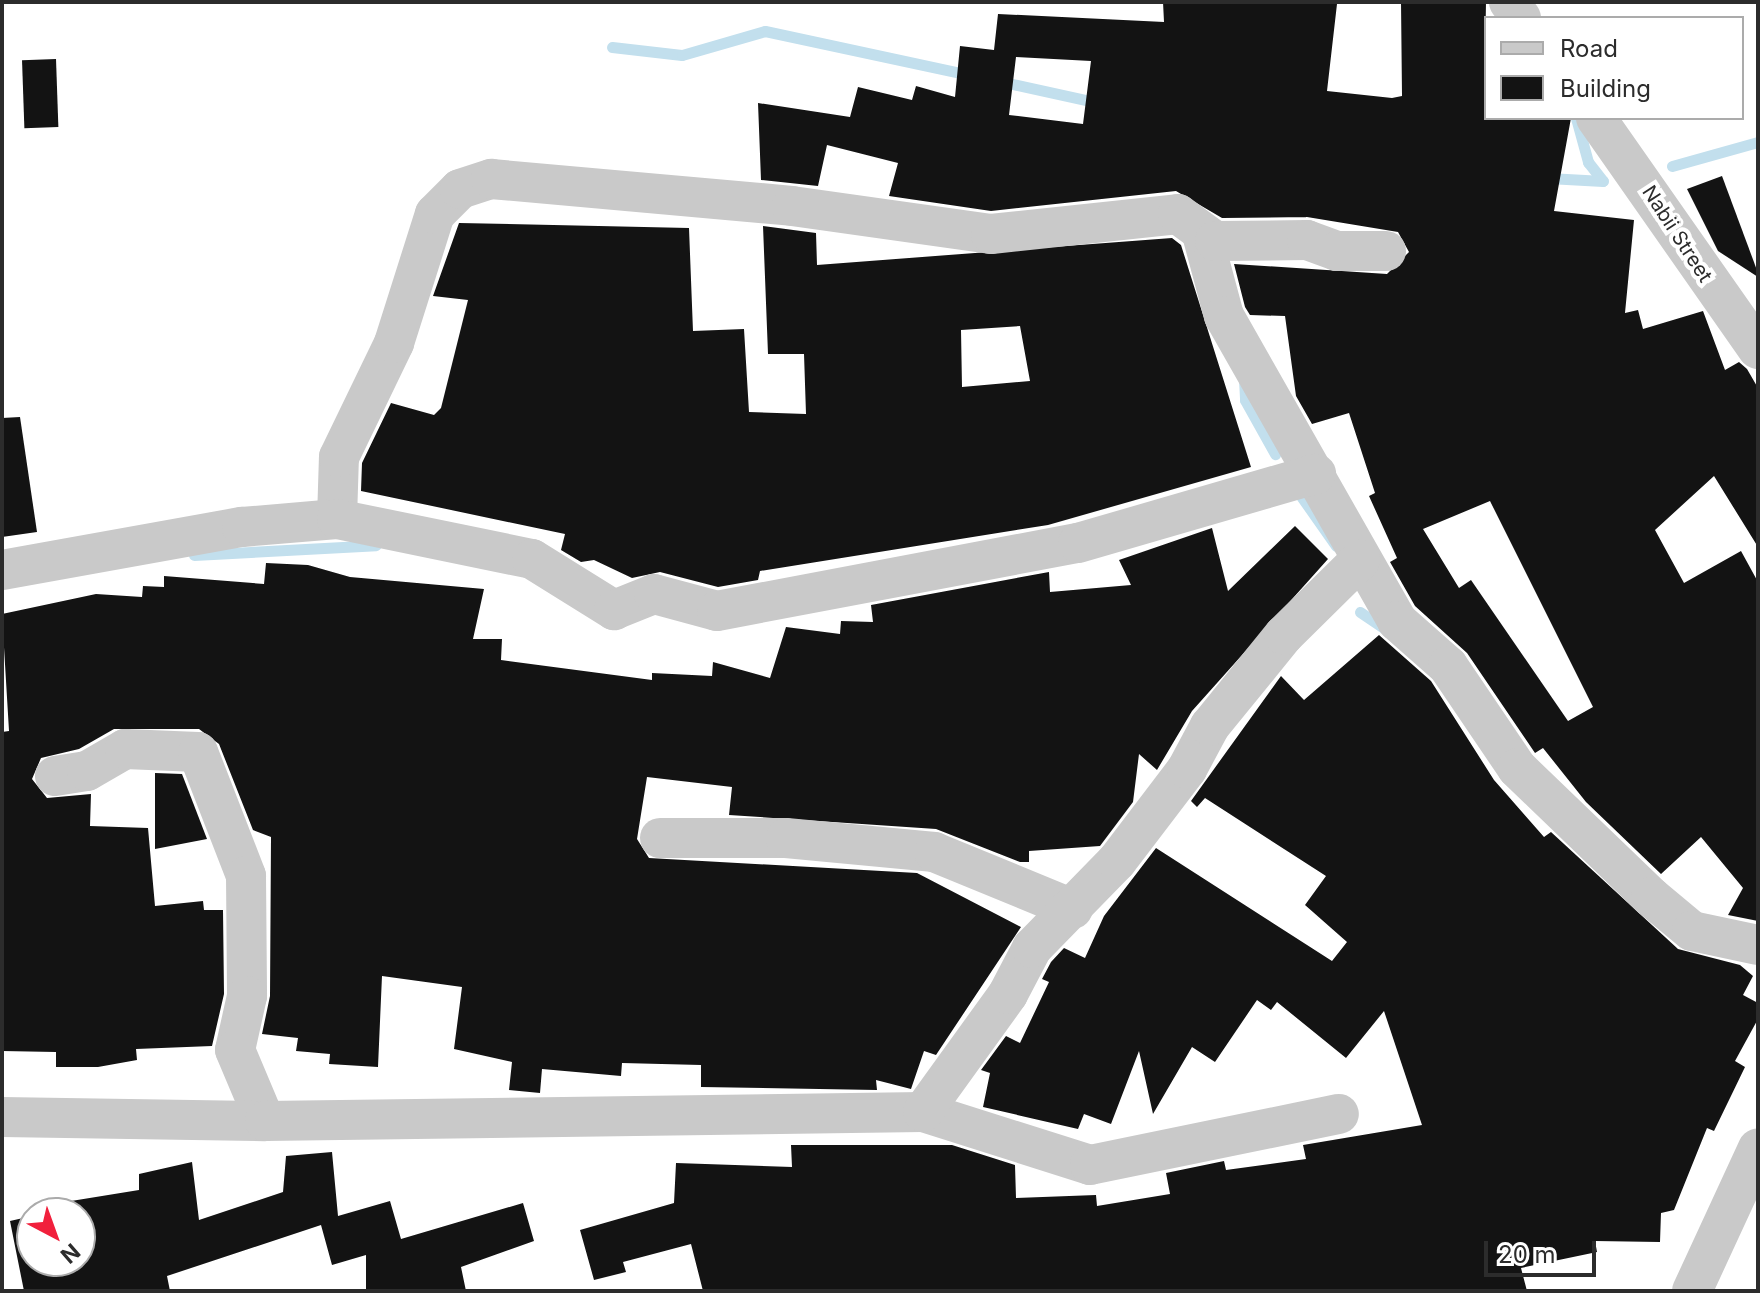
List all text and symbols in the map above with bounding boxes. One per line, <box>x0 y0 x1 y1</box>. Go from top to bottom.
legend <box>1484 16 1744 120</box>
text: Road <box>1560 34 1618 63</box>
text: Building <box>1560 74 1651 103</box>
street label: Nabii Street <box>1637 181 1717 287</box>
north arrow <box>16 1197 96 1277</box>
scale bar <box>1488 1225 1600 1275</box>
text: N <box>56 1238 85 1269</box>
text: 20 m <box>1498 1240 1556 1269</box>

